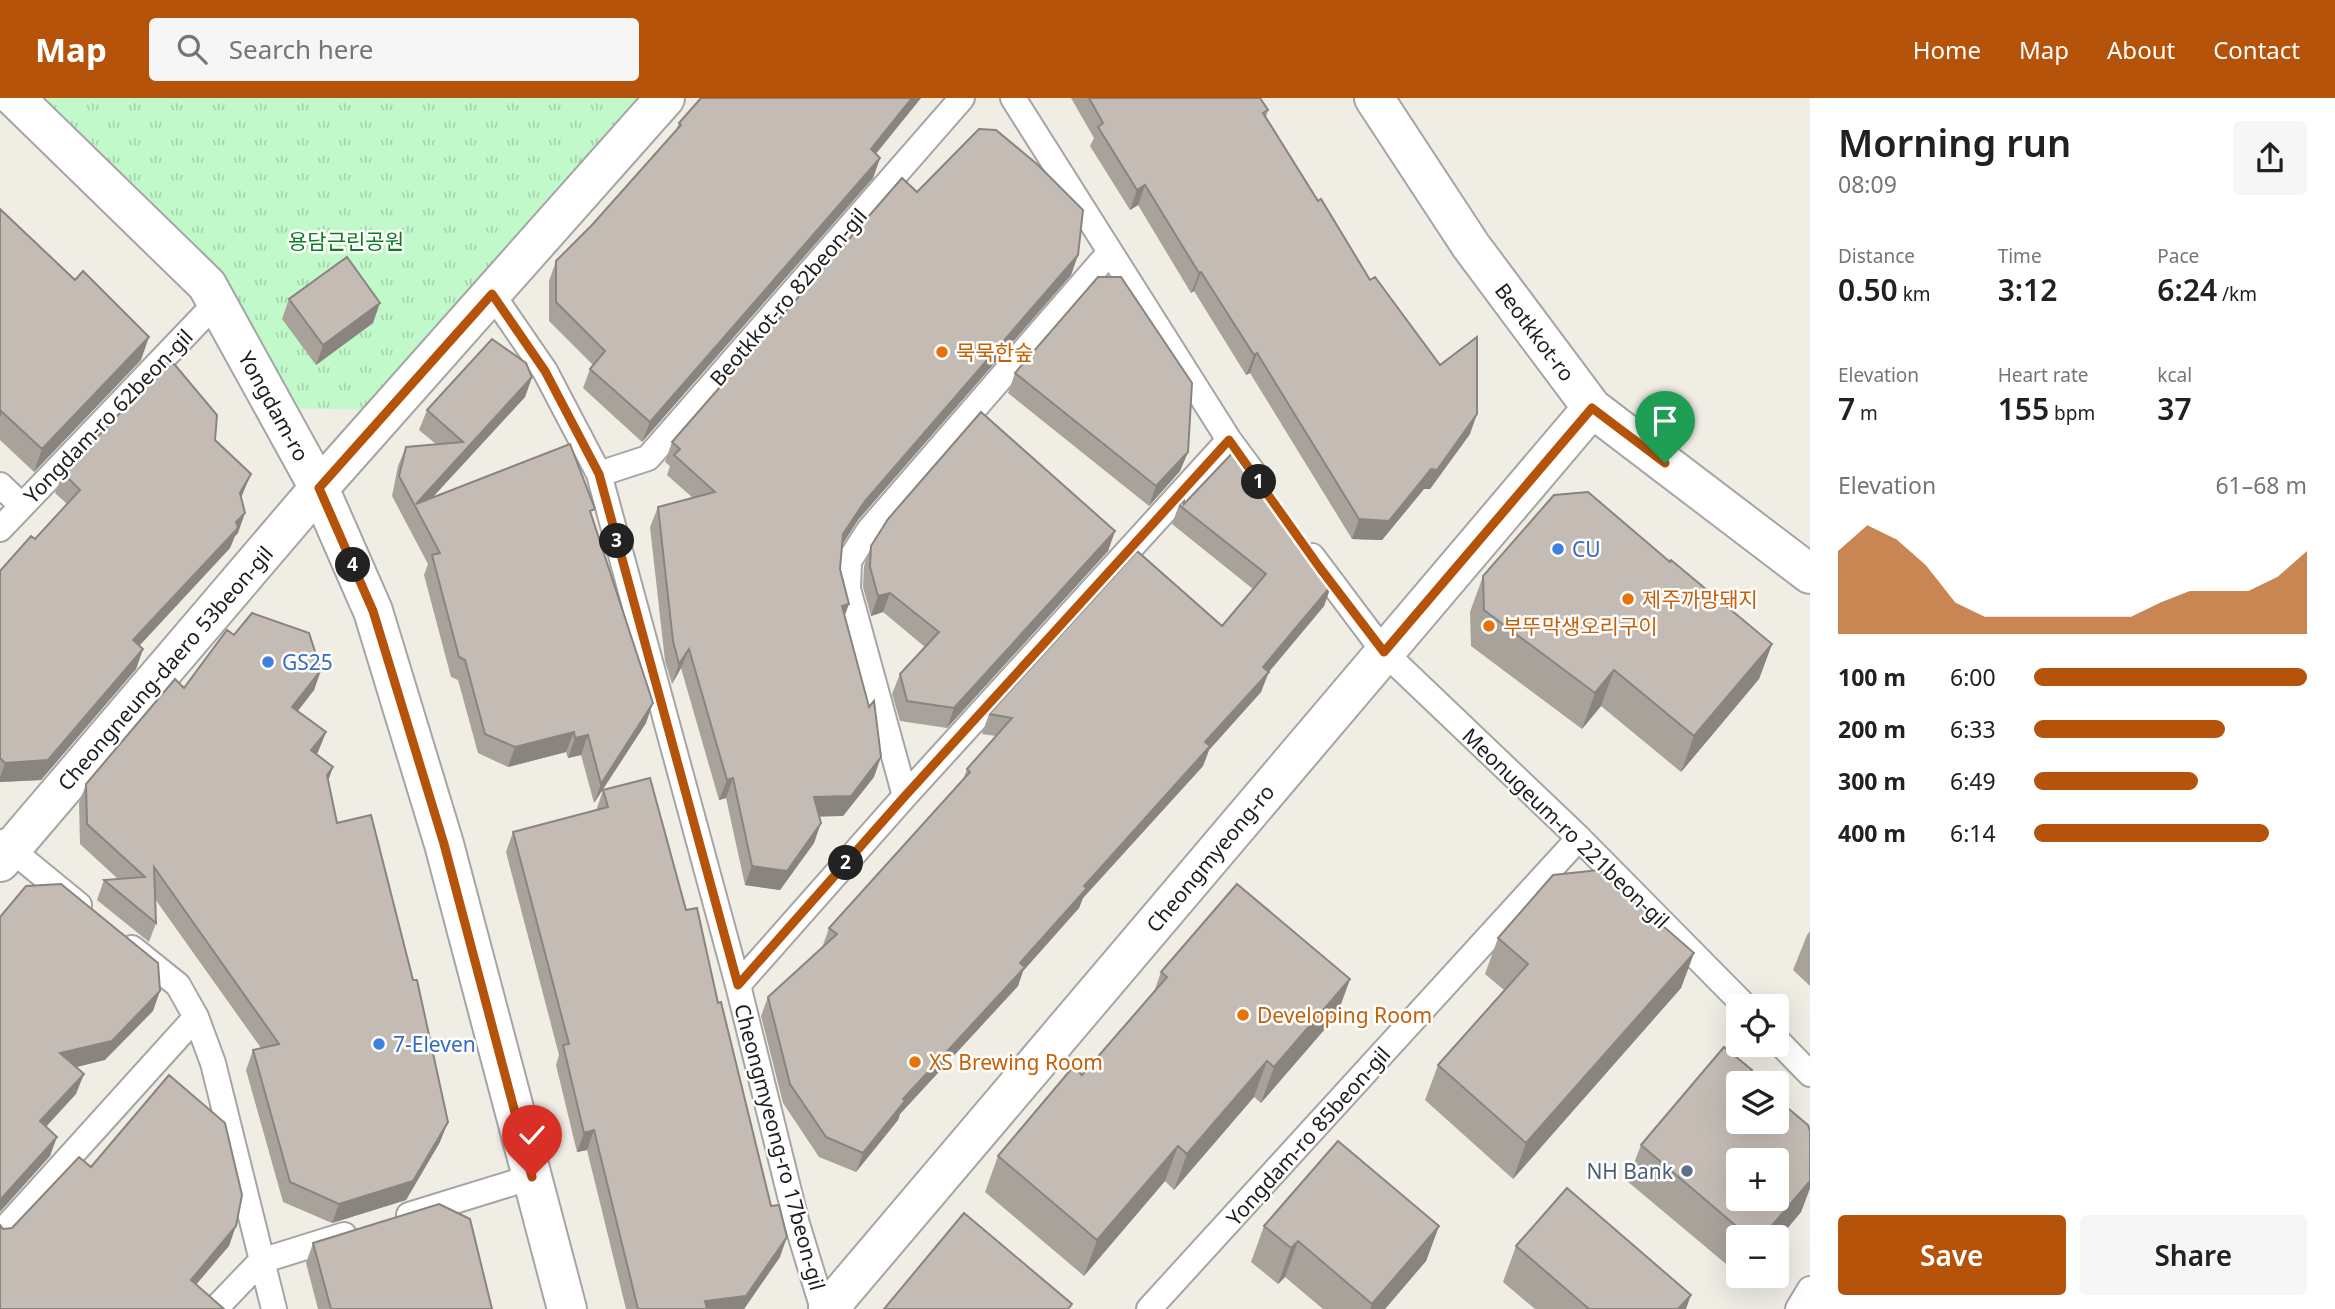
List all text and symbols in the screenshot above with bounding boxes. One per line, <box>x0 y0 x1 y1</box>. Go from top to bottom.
search box <box>149 18 639 81</box>
text: Map <box>35 27 107 72</box>
icon: search <box>173 30 211 68</box>
text: Search here <box>229 31 373 67</box>
text: Home <box>1913 33 1981 66</box>
text: Map <box>2019 33 2069 66</box>
text: About <box>2107 33 2175 66</box>
text: Contact <box>2213 33 2300 66</box>
text: Morning run <box>1838 116 2071 168</box>
button: share <box>2233 121 2307 195</box>
text: 08:09 <box>1838 168 1897 200</box>
street label: Beotkkot-ro 82beon-gil <box>703 202 873 392</box>
park label: 용담근린공원 <box>288 227 404 255</box>
text: Distance <box>1838 243 1915 269</box>
text: Time <box>1998 243 2042 269</box>
text: Pace <box>2157 243 2199 269</box>
text: 0.50 <box>1838 269 1898 310</box>
text: 3:12 <box>1998 269 2057 310</box>
text: 6:24 <box>2157 269 2217 310</box>
street label: Beotkkot-ro <box>1489 277 1581 387</box>
text: km <box>1898 281 1931 307</box>
text: /km <box>2217 281 2257 307</box>
street label: Yongdam-ro 62beon-gil <box>17 323 199 509</box>
place label: 묵묵한숲 <box>956 338 1033 366</box>
marker: 묵묵한숲 <box>934 344 950 360</box>
street label: Yongdam-ro <box>232 346 316 466</box>
text: Elevation <box>1838 362 1919 388</box>
text: Heart rate <box>1998 362 2088 388</box>
text: kcal <box>2157 362 2192 388</box>
text: 7 <box>1838 388 1855 429</box>
text: 155 <box>1998 388 2049 429</box>
text: 37 <box>2157 388 2192 429</box>
pin <box>1635 391 1695 463</box>
text: m <box>1855 400 1878 426</box>
text: bpm <box>2049 400 2095 426</box>
icon: arrive <box>1646 402 1684 440</box>
pin: 1 <box>1242 464 1276 500</box>
text: 1 <box>1253 468 1264 494</box>
text: Elevation <box>1838 469 1936 501</box>
text: 61–68 m <box>2215 469 2307 501</box>
pin: 3 <box>600 524 634 558</box>
text: 3 <box>611 527 622 553</box>
place label: CU <box>1572 535 1601 563</box>
street label: Cheongneung-daero 53beon-gil <box>51 540 279 796</box>
marker: CU <box>1550 541 1566 557</box>
pin: 4 <box>336 547 370 582</box>
text: 4 <box>347 551 358 577</box>
place label: 제주까망돼지 <box>1642 585 1758 613</box>
marker: 제주까망돼지 <box>1620 591 1636 607</box>
place label: 부뚜막생오리구이 <box>1503 612 1658 640</box>
marker: 부뚜막생오리구이 <box>1481 618 1497 634</box>
place label: GS25 <box>282 648 333 676</box>
marker: GS25 <box>260 654 276 670</box>
text: 100 m <box>1838 661 1906 693</box>
text: 6:00 <box>1950 661 1996 693</box>
text: 200 m <box>1838 713 1906 745</box>
text: 6:33 <box>1950 713 1996 745</box>
street label: Meonugeum-ro 221beon-gil <box>1457 722 1675 934</box>
text: 300 m <box>1838 765 1906 797</box>
text: 6:49 <box>1950 765 1996 797</box>
street label: Cheongmyeong-ro <box>1140 778 1280 938</box>
text: 400 m <box>1838 817 1906 849</box>
text: 6:14 <box>1950 817 1996 849</box>
pin: 2 <box>828 846 864 880</box>
text: 2 <box>840 849 851 875</box>
map controls <box>1726 994 1789 1288</box>
button: locate <box>1726 994 1789 1057</box>
street label: Cheongmyeong-ro 17beon-gil <box>728 1001 832 1293</box>
place label: Developing Room <box>1257 1001 1432 1029</box>
marker: Developing Room <box>1235 1007 1251 1023</box>
place label: 7-Eleven <box>393 1030 476 1058</box>
marker: 7-Eleven <box>371 1036 387 1052</box>
street label: Yongdam-ro 85beon-gil <box>1220 1040 1396 1232</box>
place label: XS Brewing Room <box>929 1048 1103 1076</box>
marker: XS Brewing Room <box>907 1054 923 1070</box>
button: layers <box>1726 1071 1789 1134</box>
pin <box>502 1105 562 1177</box>
icon: check <box>513 1116 551 1154</box>
button: + <box>1726 1148 1789 1211</box>
place label: NH Bank <box>1586 1157 1674 1185</box>
marker: NH Bank <box>1679 1163 1695 1179</box>
button: Save <box>1838 1215 2066 1295</box>
button: Share <box>2080 1215 2307 1295</box>
button: − <box>1726 1225 1789 1288</box>

